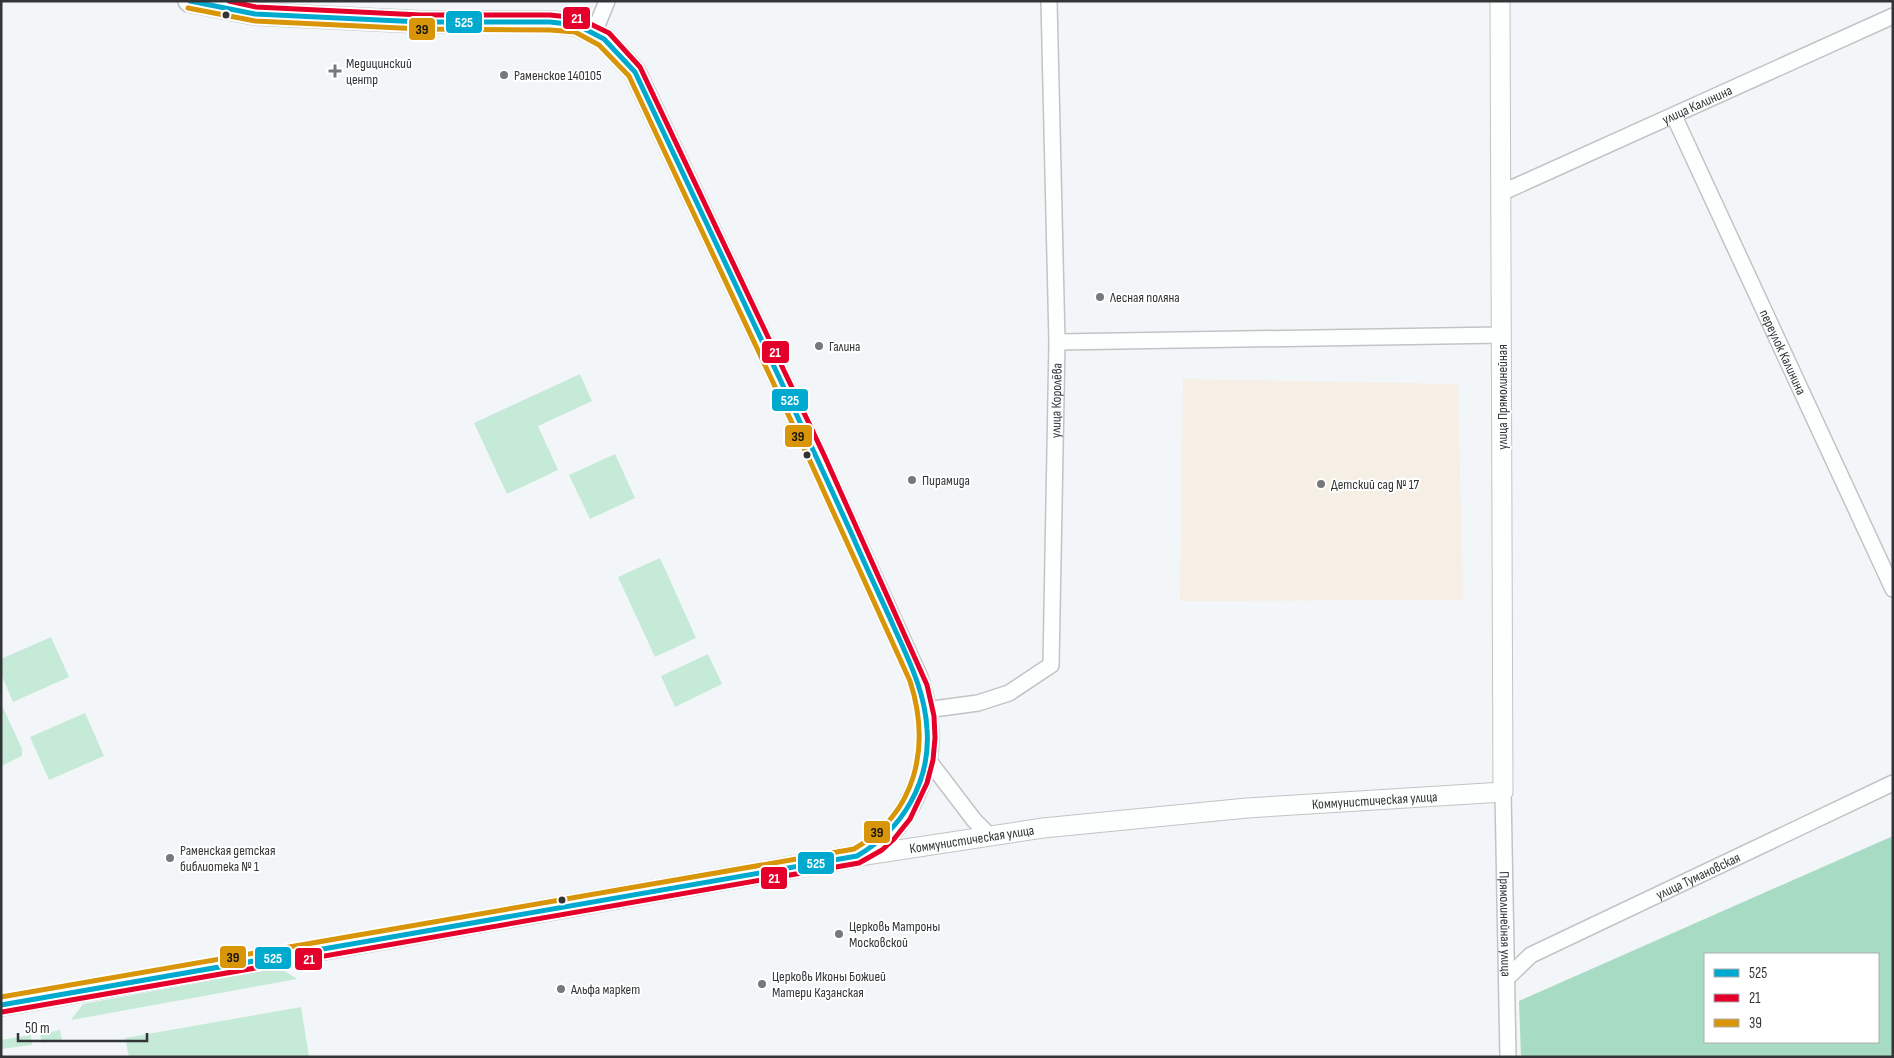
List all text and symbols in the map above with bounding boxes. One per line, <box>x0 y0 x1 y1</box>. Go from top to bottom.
line badge: 21 <box>562 6 591 30</box>
unlabelled marker <box>221 10 231 20</box>
line badge: 525 <box>445 10 483 34</box>
text: 21 <box>571 10 583 27</box>
text: 525 <box>455 14 473 31</box>
line badge: 39 <box>408 17 436 41</box>
text: 39 <box>416 21 429 38</box>
place label: Медицинский центр <box>346 55 412 88</box>
marker: Медицинский центр <box>328 64 342 78</box>
place label: Раменское 140105 <box>514 67 602 84</box>
marker: Раменское 140105 <box>498 69 510 81</box>
street label: улица Калинина <box>1659 81 1735 128</box>
place label: Лесная поляна <box>1109 289 1180 306</box>
marker: Лесная поляна <box>1094 291 1106 303</box>
street label: переулок Калинина <box>1756 307 1810 397</box>
place label: Галина <box>829 338 861 355</box>
line badge: 21 <box>761 340 790 364</box>
marker: Галина <box>813 340 825 352</box>
text: 21 <box>769 344 781 361</box>
street label: улица Прямолинейная <box>1494 344 1511 450</box>
street label: улица Королёва <box>1047 363 1065 438</box>
line badge: 525 <box>771 388 809 412</box>
text: 525 <box>781 392 799 409</box>
line badge: 39 <box>784 424 813 448</box>
text: 39 <box>792 428 805 445</box>
unlabelled marker <box>802 450 812 460</box>
place label: Пирамида <box>922 472 970 489</box>
marker: Пирамида <box>906 474 918 486</box>
place label: Детский сад № 17 <box>1331 476 1420 493</box>
marker: Детский сад № 17 <box>1315 478 1327 490</box>
street label: Коммунистическая улица <box>1311 788 1438 812</box>
line badge: 39 <box>863 820 891 844</box>
street label: Коммунистическая улица <box>908 821 1035 857</box>
text: 39 <box>871 824 884 841</box>
place label: Раменская детская библиотека № 1 <box>180 842 275 875</box>
street label: улица Тумановская <box>1653 848 1743 903</box>
line badge: 525 <box>797 851 835 875</box>
marker: Раменская детская библиотека № 1 <box>164 852 176 864</box>
text: 525 <box>807 855 825 872</box>
line badge: 21 <box>760 866 788 890</box>
text: 21 <box>768 870 780 887</box>
street label: Прямолинейная улица <box>1496 871 1515 977</box>
unlabelled marker <box>557 895 567 905</box>
place label: Церковь Матроны Московской <box>849 918 940 951</box>
marker: Церковь Матроны Московской <box>833 928 845 940</box>
line badge: 39 <box>219 945 247 969</box>
line badge: 525 <box>254 946 292 970</box>
line badge: 21 <box>294 947 323 971</box>
text: 39 <box>227 949 240 966</box>
text: 525 <box>264 950 282 967</box>
text: 21 <box>303 951 315 968</box>
legend <box>1704 953 1879 1043</box>
text: 525 <box>1749 964 1767 983</box>
place label: Церковь Иконы Божией Матери Казанская <box>772 968 886 1001</box>
marker: Церковь Иконы Божией Матери Казанская <box>756 978 768 990</box>
place label: Альфа маркет <box>570 981 640 998</box>
marker: Альфа маркет <box>555 983 567 995</box>
text: 21 <box>1749 989 1761 1008</box>
scale bar <box>18 1010 146 1042</box>
text: 39 <box>1749 1014 1762 1033</box>
text: 50 m <box>25 1019 50 1038</box>

